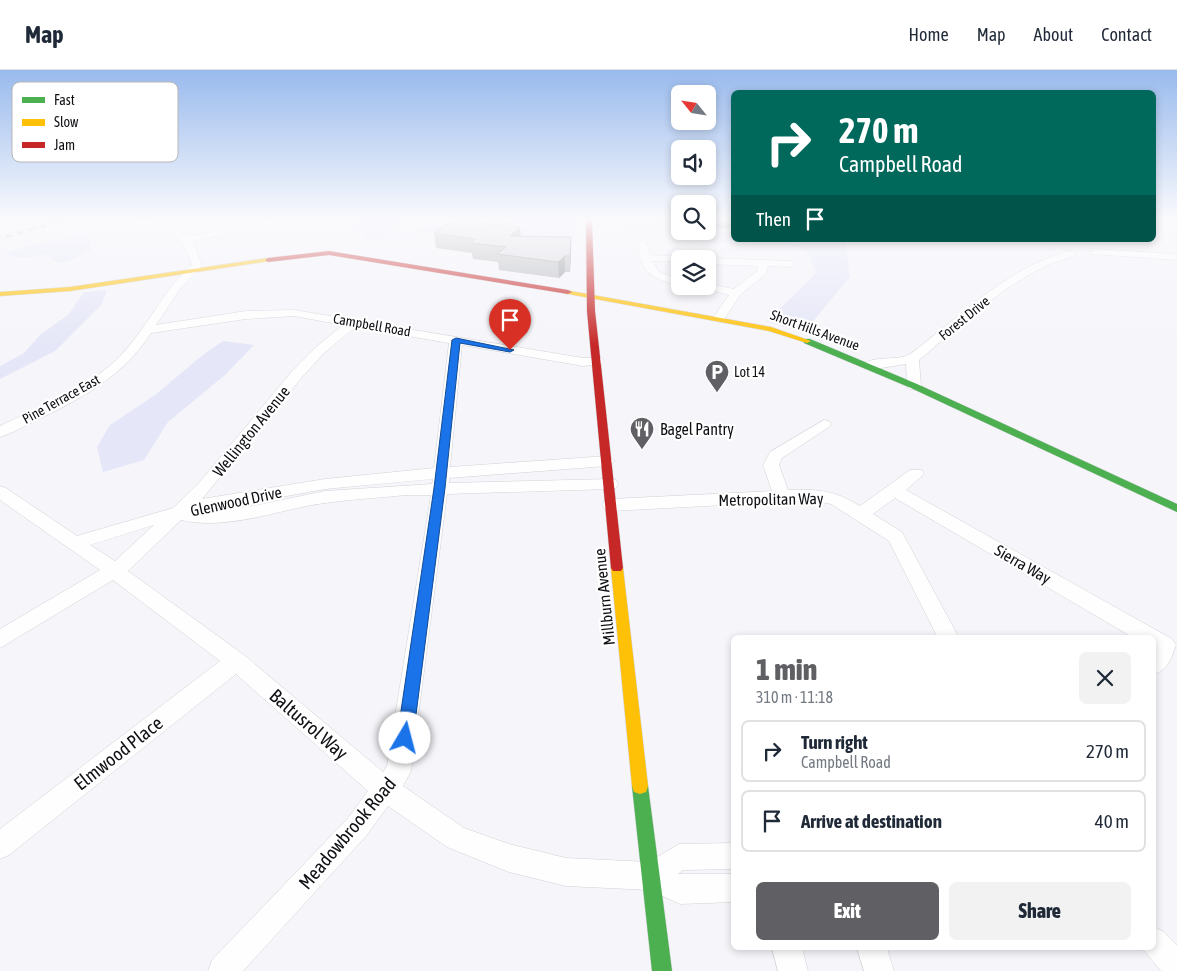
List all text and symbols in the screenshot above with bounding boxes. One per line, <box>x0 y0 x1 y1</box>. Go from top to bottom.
text: Map <box>25 21 64 48</box>
text: Home <box>909 24 949 45</box>
text: Map <box>977 24 1006 45</box>
text: About <box>1034 24 1073 45</box>
text: Contact <box>1101 24 1152 45</box>
legend <box>12 82 178 162</box>
north arrow <box>671 85 716 130</box>
map controls <box>671 85 716 295</box>
text: Fast <box>54 92 75 108</box>
icon: right <box>756 110 821 175</box>
text: 270 m <box>839 110 918 150</box>
text: Slow <box>54 114 79 130</box>
text: Jam <box>54 137 75 153</box>
button: sound <box>671 140 716 185</box>
text: Campbell Road <box>839 151 963 177</box>
button: search <box>671 195 716 240</box>
icon: arrive <box>801 205 829 233</box>
text: Then <box>756 208 791 230</box>
button: layers <box>671 250 716 295</box>
street label: Forest Drive <box>935 293 993 343</box>
pin <box>489 299 531 350</box>
icon: arrive <box>496 306 524 334</box>
street label: Short Hills Avenue <box>768 306 862 354</box>
street label: Campbell Road <box>332 310 412 340</box>
parking icon: Lot 14 <box>704 359 730 393</box>
place label: Lot 14 <box>734 364 766 380</box>
street label: Pine Terrace East <box>20 371 102 427</box>
street label: Wellington Avenue <box>209 382 294 481</box>
restaurant icon: Bagel Pantry <box>629 416 655 450</box>
place label: Bagel Pantry <box>660 420 734 439</box>
street label: Glenwood Drive <box>189 483 283 519</box>
street label: Metropolitan Way <box>718 489 824 510</box>
street label: Sierra Way <box>991 541 1055 588</box>
street label: Millburn Avenue <box>590 548 618 646</box>
text: 1 min <box>756 652 817 686</box>
button: close <box>1079 652 1131 704</box>
street label: Baltusrol Way <box>265 684 353 764</box>
text: 310 m · 11:18 <box>756 688 833 706</box>
position arrow <box>378 711 430 763</box>
street label: Elmwood Place <box>69 712 167 794</box>
text: Turn right <box>801 731 868 753</box>
icon: right <box>758 737 786 765</box>
text: 270 m <box>1086 740 1129 762</box>
text: Campbell Road <box>801 753 891 771</box>
street label: Meadowbrook Road <box>294 773 400 893</box>
icon: arrive <box>758 807 786 835</box>
text: Arrive at destination <box>801 810 942 832</box>
text: 40 m <box>1095 810 1129 832</box>
button: Exit <box>756 882 939 940</box>
button: Share <box>949 882 1131 940</box>

